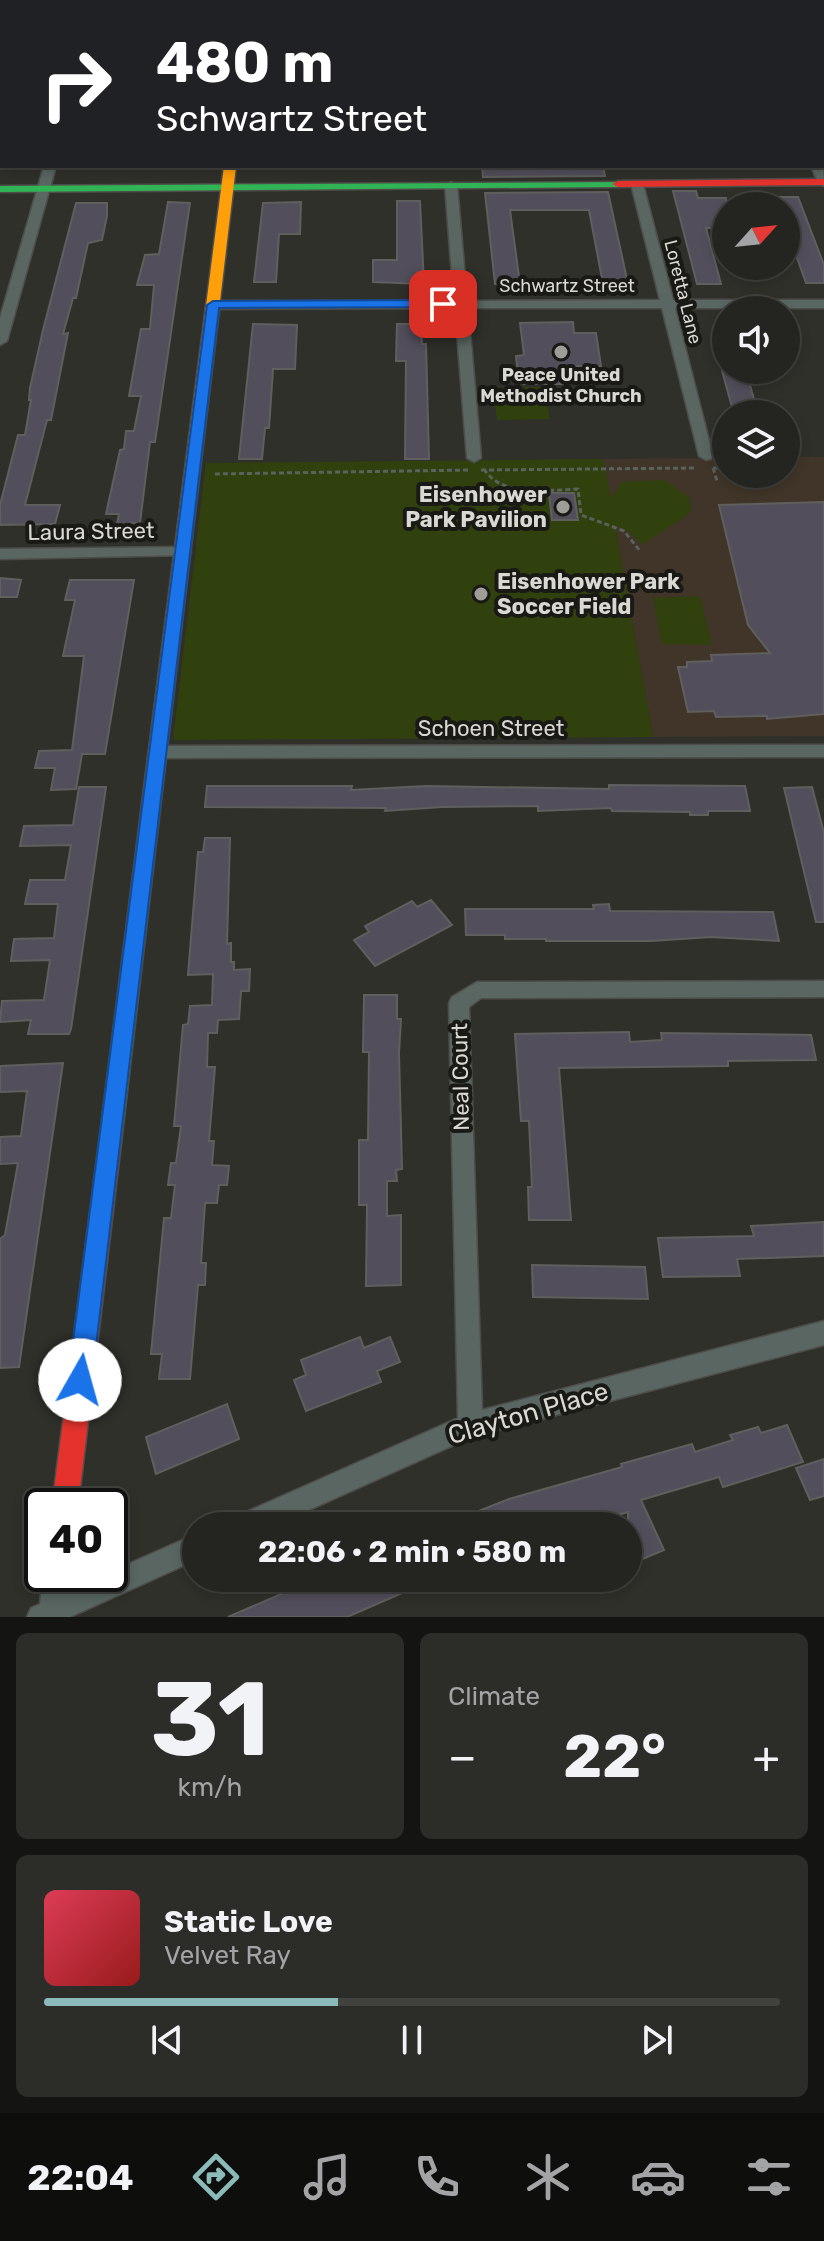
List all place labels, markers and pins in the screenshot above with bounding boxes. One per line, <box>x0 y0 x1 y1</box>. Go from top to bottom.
pin <box>409 270 477 338</box>
marker: Peace United Methodist Church <box>552 343 570 361</box>
place label: Peace United Methodist Church <box>480 364 642 407</box>
place label: Eisenhower Park Pavilion <box>405 481 547 533</box>
marker: Eisenhower Park Pavilion <box>554 498 572 516</box>
place label: Eisenhower Park Soccer Field <box>497 568 680 620</box>
marker: Eisenhower Park Soccer Field <box>472 585 490 603</box>

